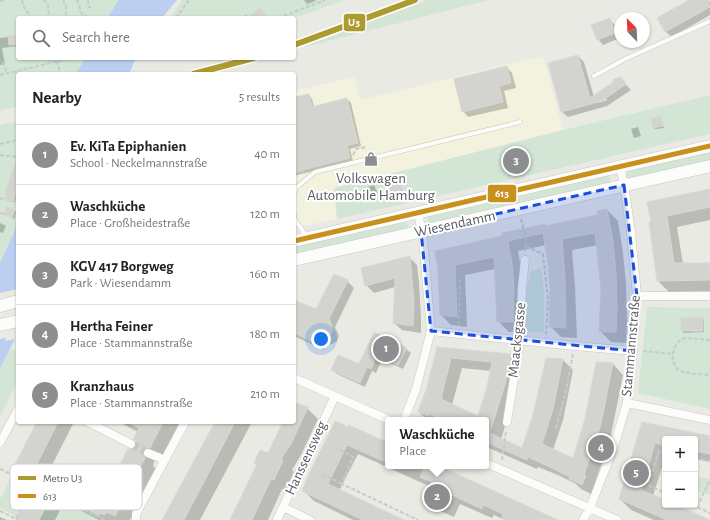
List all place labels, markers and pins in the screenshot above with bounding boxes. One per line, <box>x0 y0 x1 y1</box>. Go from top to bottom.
pin: 3 <box>503 146 529 176</box>
shop icon: Volkswagen Automobile Hamburg <box>363 151 379 167</box>
place label: Volkswagen Automobile Hamburg <box>307 171 436 203</box>
pin: 1 <box>373 334 399 364</box>
pin: 4 <box>588 433 614 463</box>
pin: 5 <box>623 458 649 488</box>
pin: 2 <box>424 482 450 512</box>

